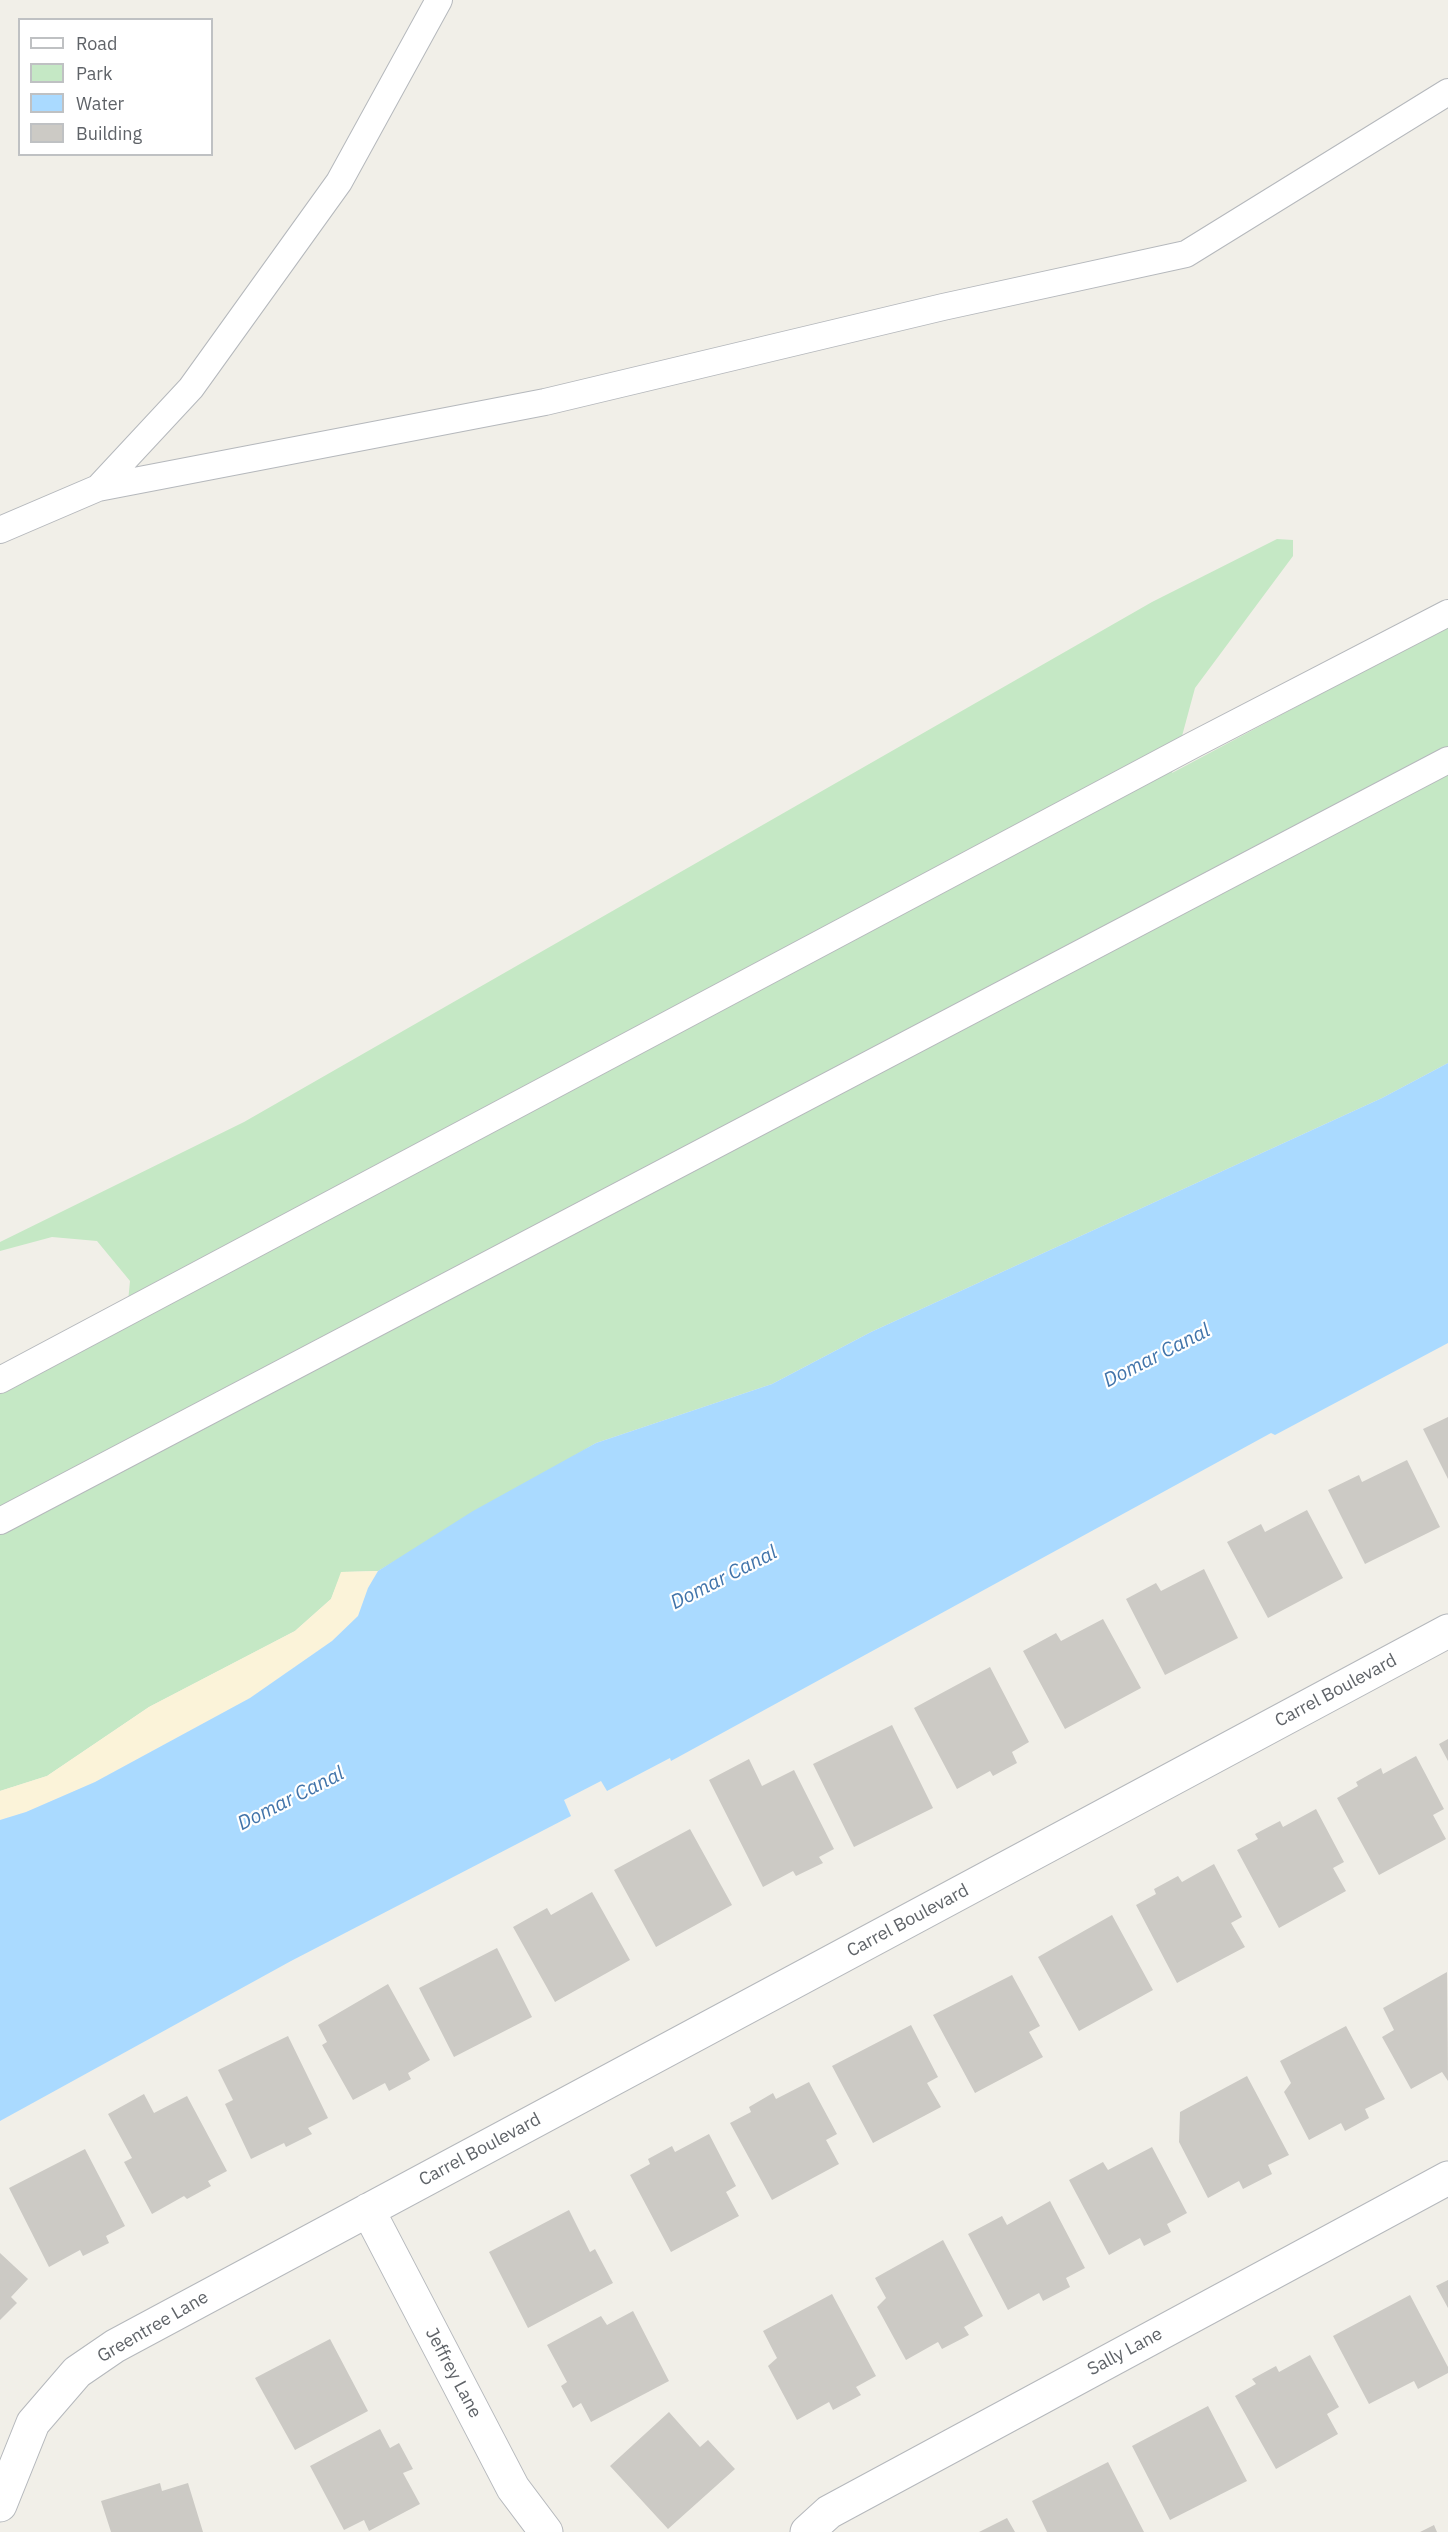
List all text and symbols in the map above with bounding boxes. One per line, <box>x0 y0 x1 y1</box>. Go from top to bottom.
legend <box>18 18 213 156</box>
text: Road <box>76 32 117 55</box>
text: Park <box>76 62 112 85</box>
text: Water <box>76 92 124 115</box>
text: Building <box>76 122 142 145</box>
water label: Domar Canal <box>1100 1319 1214 1393</box>
water label: Domar Canal <box>667 1541 781 1615</box>
street label: Carrel Boulevard <box>1271 1650 1401 1732</box>
water label: Domar Canal <box>234 1762 348 1836</box>
street label: Carrel Boulevard <box>843 1880 973 1962</box>
street label: Carrel Boulevard <box>415 2109 545 2191</box>
street label: Greentree Lane <box>94 2287 212 2367</box>
street label: Sally Lane <box>1084 2323 1166 2381</box>
street label: Jeffrey Lane <box>420 2324 486 2422</box>

